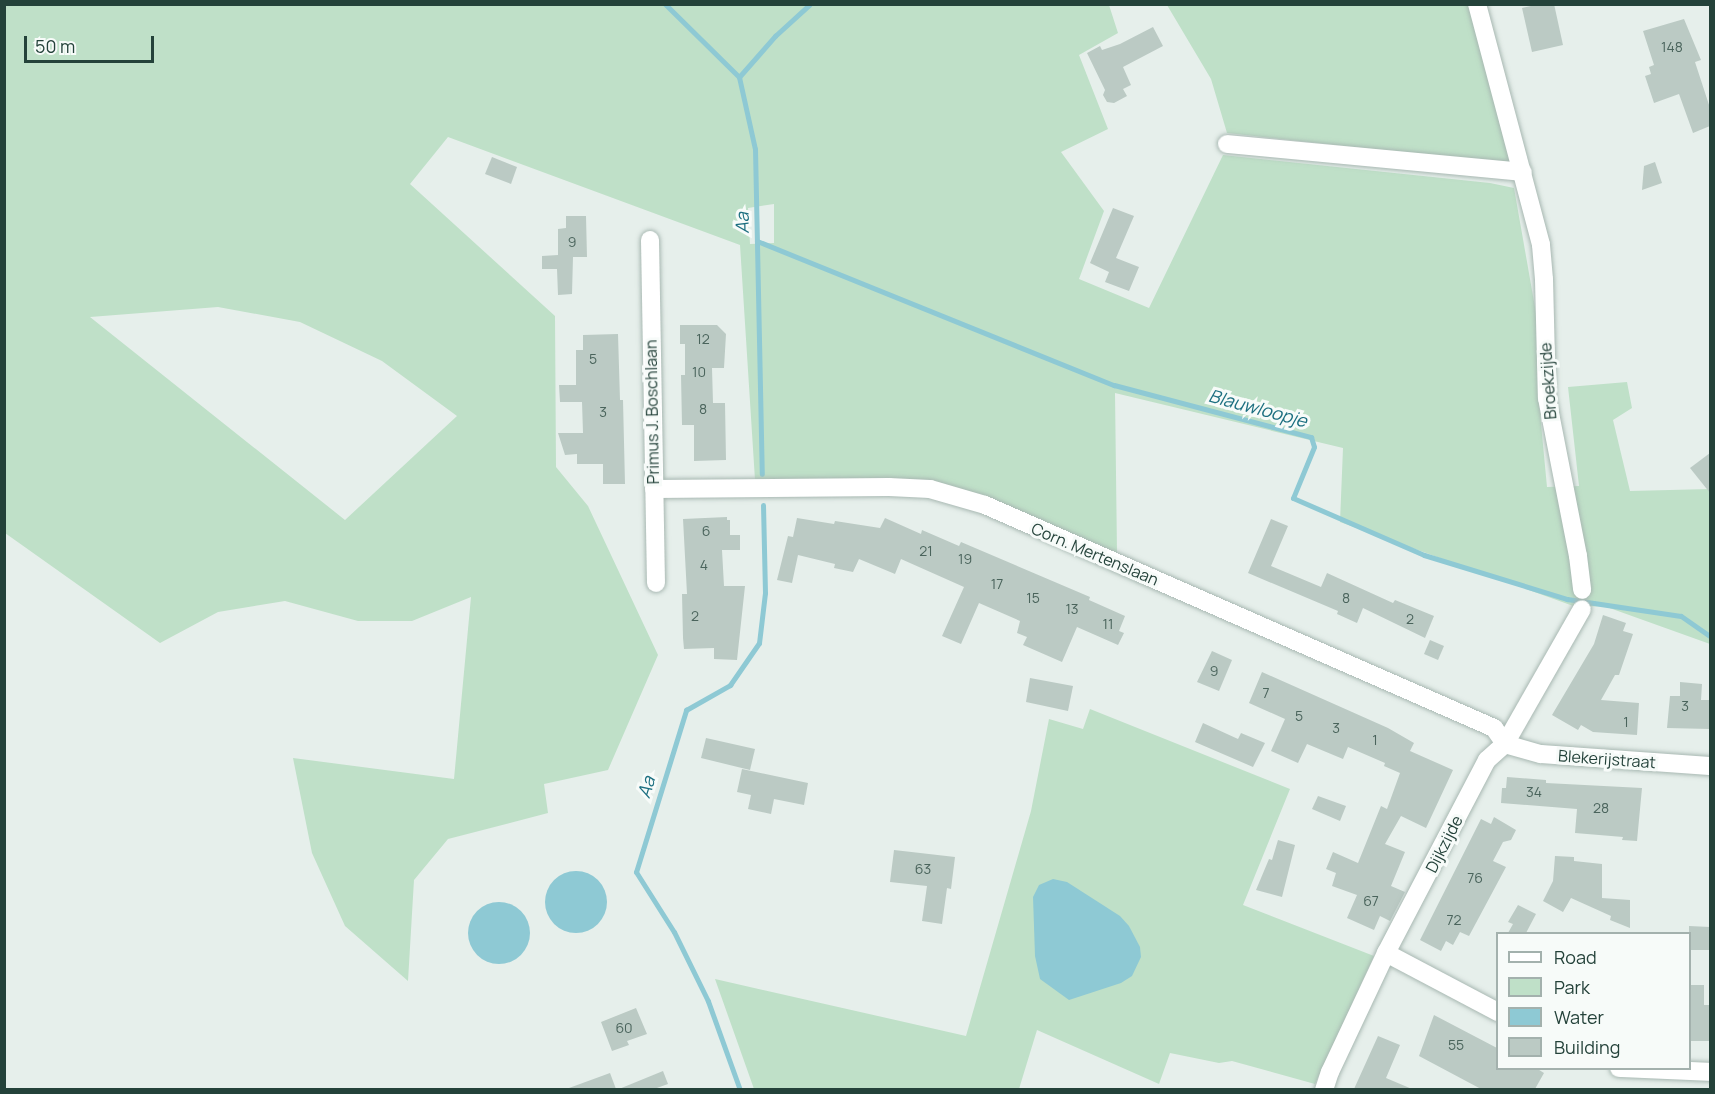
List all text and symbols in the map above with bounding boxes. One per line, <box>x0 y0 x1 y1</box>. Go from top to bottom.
scale bar <box>27 24 158 62</box>
text: 50 m <box>35 34 75 58</box>
house number: 148 <box>1661 39 1683 55</box>
water label: Aa <box>731 212 753 234</box>
house number: 9 <box>568 234 576 250</box>
house number: 12 <box>696 331 710 347</box>
street label: Primus J. Boschlaan <box>641 340 663 484</box>
street label: Broekzijde <box>1536 342 1560 420</box>
house number: 5 <box>589 351 597 367</box>
house number: 10 <box>692 364 706 380</box>
water label: Blauwloopje <box>1206 385 1310 431</box>
house number: 8 <box>699 401 707 417</box>
house number: 3 <box>599 404 607 420</box>
street label: Corn. Mertenslaan <box>1029 519 1161 589</box>
house number: 6 <box>702 523 710 539</box>
house number: 21 <box>919 543 933 559</box>
house number: 19 <box>958 551 972 567</box>
house number: 4 <box>700 557 708 573</box>
house number: 17 <box>991 576 1003 592</box>
house number: 15 <box>1026 590 1040 606</box>
house number: 8 <box>1342 590 1350 606</box>
house number: 13 <box>1065 601 1079 617</box>
house number: 2 <box>691 608 699 624</box>
house number: 2 <box>1406 611 1414 627</box>
house number: 11 <box>1103 616 1113 632</box>
house number: 9 <box>1210 663 1218 679</box>
house number: 7 <box>1262 685 1270 701</box>
house number: 3 <box>1681 698 1689 714</box>
house number: 5 <box>1295 708 1303 724</box>
house number: 1 <box>1623 714 1629 730</box>
house number: 3 <box>1332 720 1340 736</box>
house number: 1 <box>1372 732 1378 748</box>
street label: Blekerijstraat <box>1557 746 1657 772</box>
water label: Aa <box>633 774 659 800</box>
house number: 34 <box>1526 784 1542 800</box>
house number: 28 <box>1593 800 1609 816</box>
street label: Dijkzijde <box>1421 812 1467 876</box>
house number: 63 <box>915 861 931 877</box>
house number: 76 <box>1467 870 1483 886</box>
house number: 67 <box>1363 893 1379 909</box>
house number: 72 <box>1446 912 1462 928</box>
legend <box>1496 932 1691 1070</box>
text: Road <box>1554 945 1597 969</box>
text: Park <box>1554 975 1590 999</box>
text: Water <box>1554 1005 1604 1029</box>
house number: 60 <box>615 1020 633 1036</box>
text: Building <box>1554 1035 1620 1059</box>
house number: 55 <box>1448 1037 1464 1053</box>

